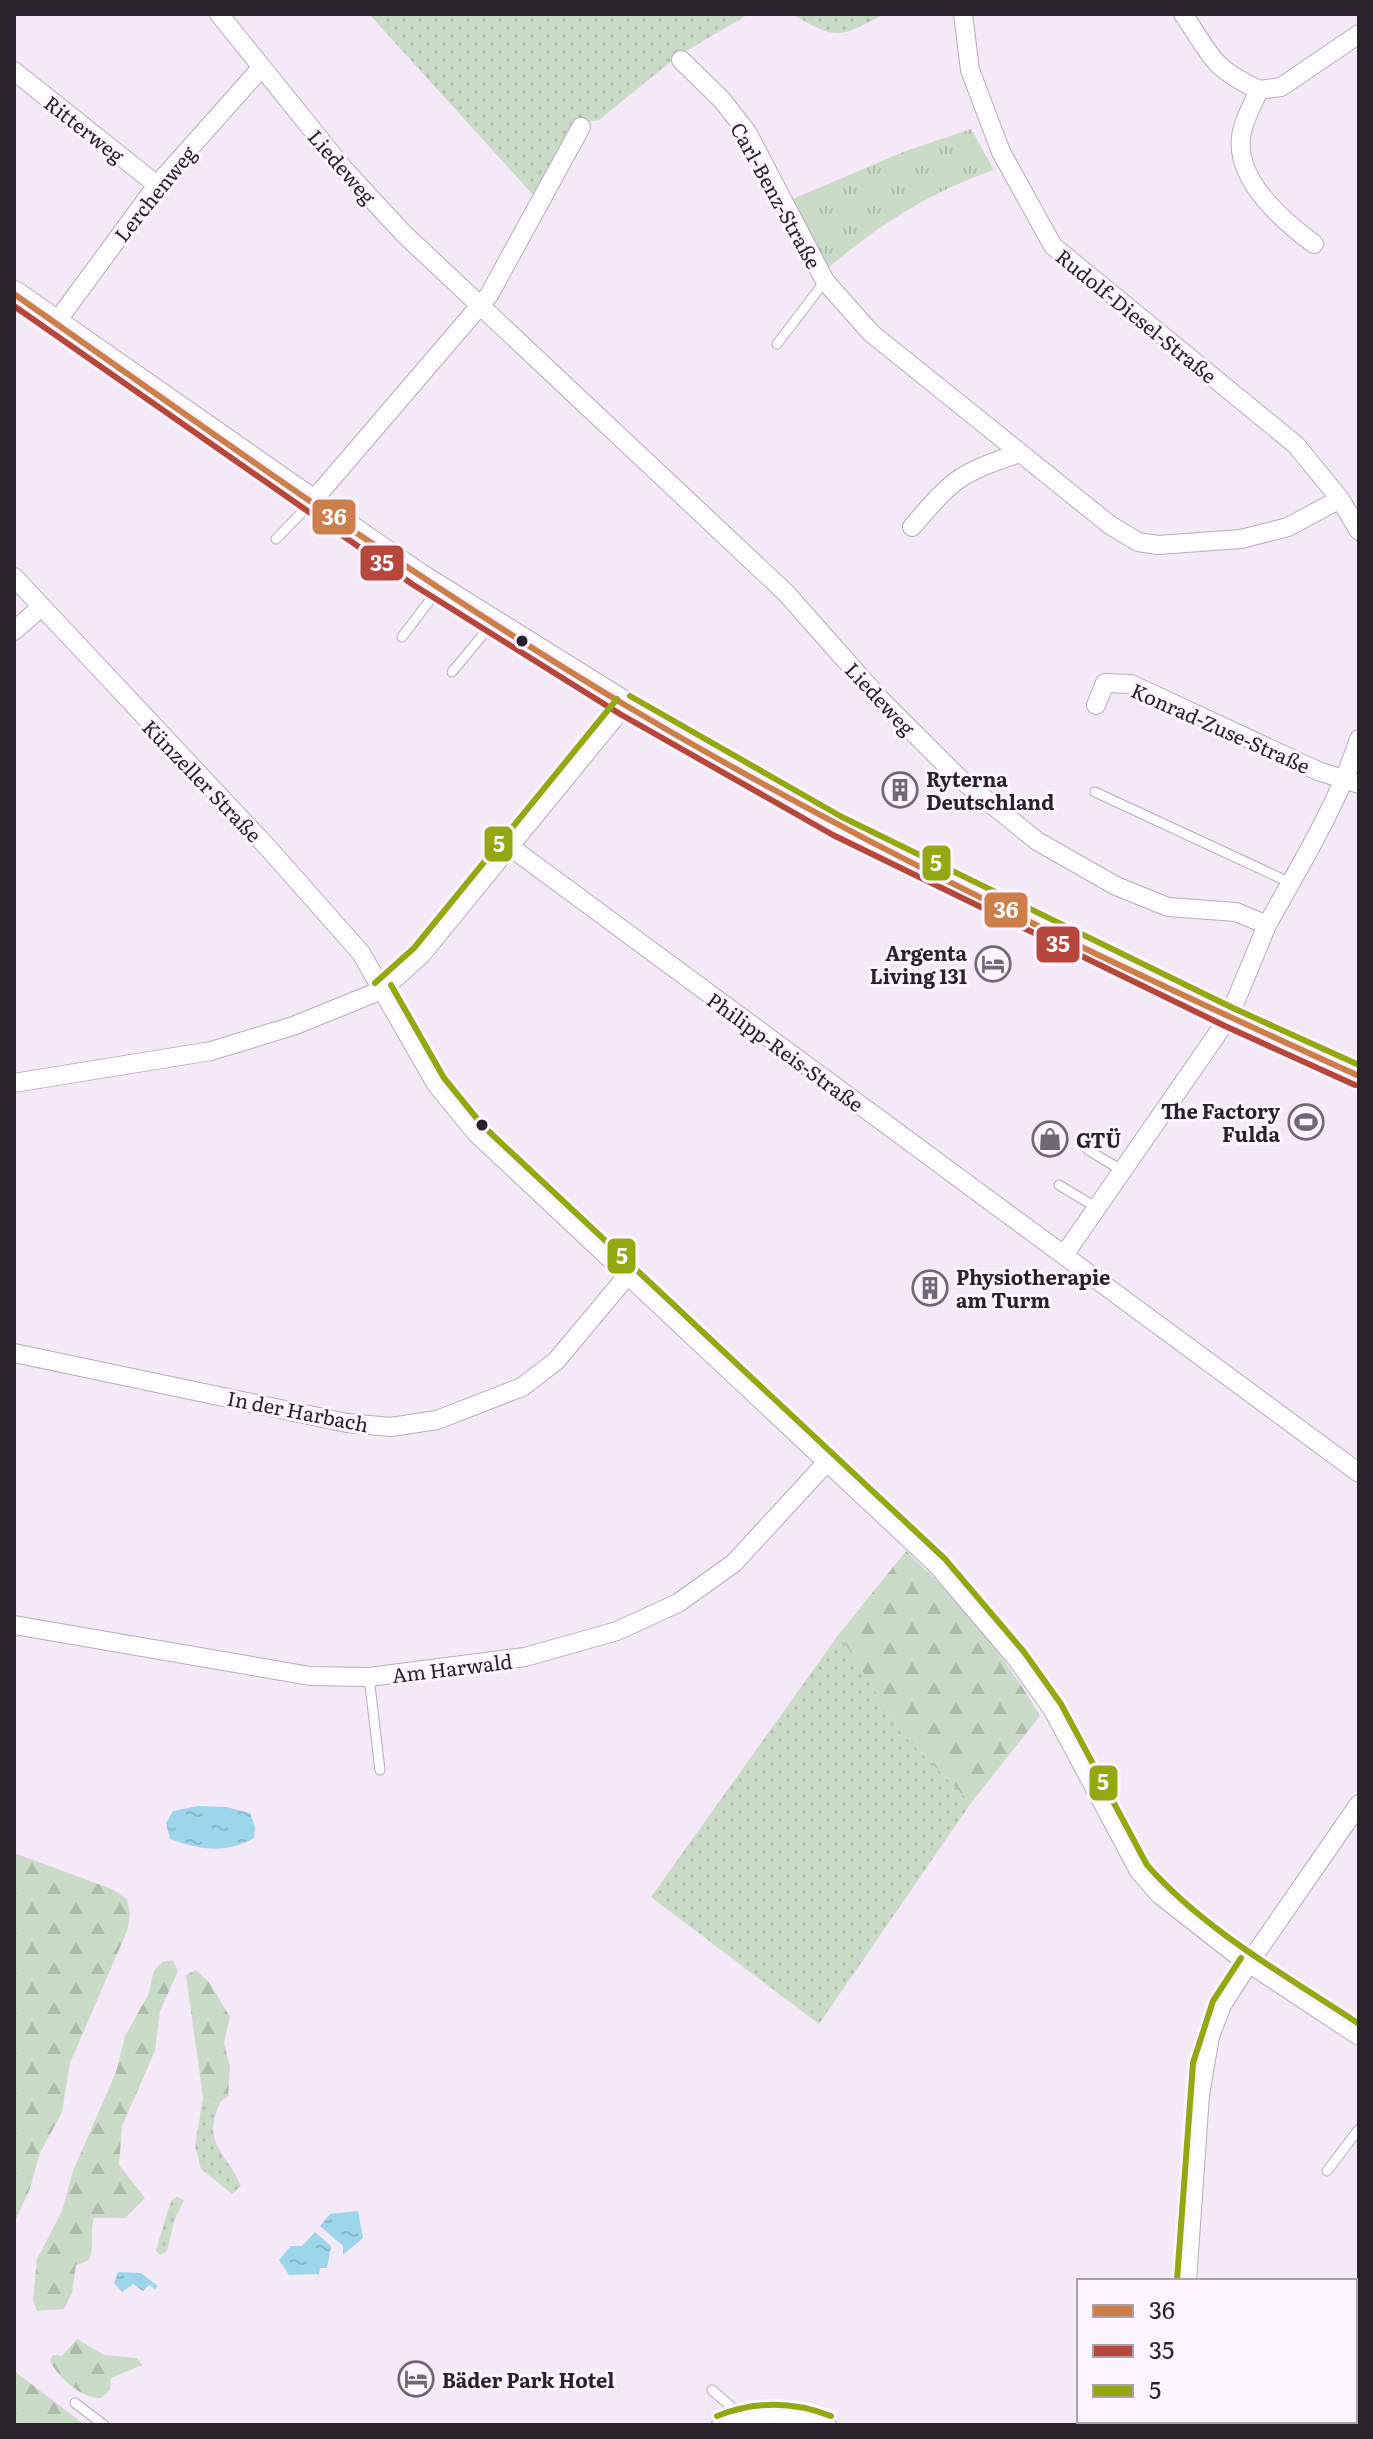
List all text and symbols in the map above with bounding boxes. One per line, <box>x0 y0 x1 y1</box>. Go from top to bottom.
street label: Ritterweg <box>38 87 132 169</box>
street label: Carl-Benz-Straße <box>724 116 830 274</box>
street label: Liedeweg <box>302 122 385 211</box>
street label: Lerchenweg <box>106 138 203 248</box>
street label: Rudolf-Diesel-Straße <box>1050 241 1224 389</box>
line badge: 36 <box>311 498 357 536</box>
text: 36 <box>321 499 347 532</box>
line badge: 35 <box>359 544 405 582</box>
text: 35 <box>370 545 394 578</box>
unlabelled marker <box>514 633 530 649</box>
street label: Liedeweg <box>839 655 923 742</box>
street label: Konrad-Zuse-Straße <box>1127 674 1315 780</box>
street label: Künzeller Straße <box>137 712 269 848</box>
place label: Ryterna Deutschland <box>926 763 1054 816</box>
building icon: Ryterna Deutschland <box>881 771 919 809</box>
line badge: 5 <box>483 825 514 863</box>
text: 5 <box>493 826 505 859</box>
line badge: 5 <box>921 844 952 882</box>
text: 5 <box>930 845 942 878</box>
line badge: 36 <box>983 891 1029 929</box>
text: 36 <box>993 892 1019 925</box>
line badge: 35 <box>1035 925 1081 964</box>
text: 35 <box>1046 926 1070 959</box>
place label: Argenta Living 131 <box>870 937 967 990</box>
hotel icon: Argenta Living 131 <box>974 945 1012 983</box>
street label: Philipp-Reis-Straße <box>702 984 870 1118</box>
place label: The Factory Fulda <box>1161 1095 1281 1148</box>
sports icon: The Factory Fulda <box>1287 1103 1325 1141</box>
unlabelled marker <box>474 1117 490 1133</box>
shop icon: GTÜ <box>1031 1120 1069 1158</box>
place label: GTÜ <box>1076 1124 1122 1154</box>
line badge: 5 <box>606 1237 637 1275</box>
text: 5 <box>616 1238 628 1271</box>
place label: Physiotherapie am Turm <box>956 1261 1110 1314</box>
building icon: Physiotherapie am Turm <box>911 1269 949 1307</box>
street label: In der Harbach <box>225 1382 371 1438</box>
street label: Am Harwald <box>390 1645 514 1689</box>
line badge: 5 <box>1088 1764 1119 1802</box>
text: 5 <box>1097 1764 1109 1797</box>
legend <box>1077 2279 1357 2423</box>
text: 36 <box>1149 2291 1175 2326</box>
text: 35 <box>1149 2331 1174 2366</box>
hotel icon: Bäder Park Hotel <box>397 2360 435 2398</box>
place label: Bäder Park Hotel <box>442 2364 615 2394</box>
text: 5 <box>1149 2371 1161 2406</box>

